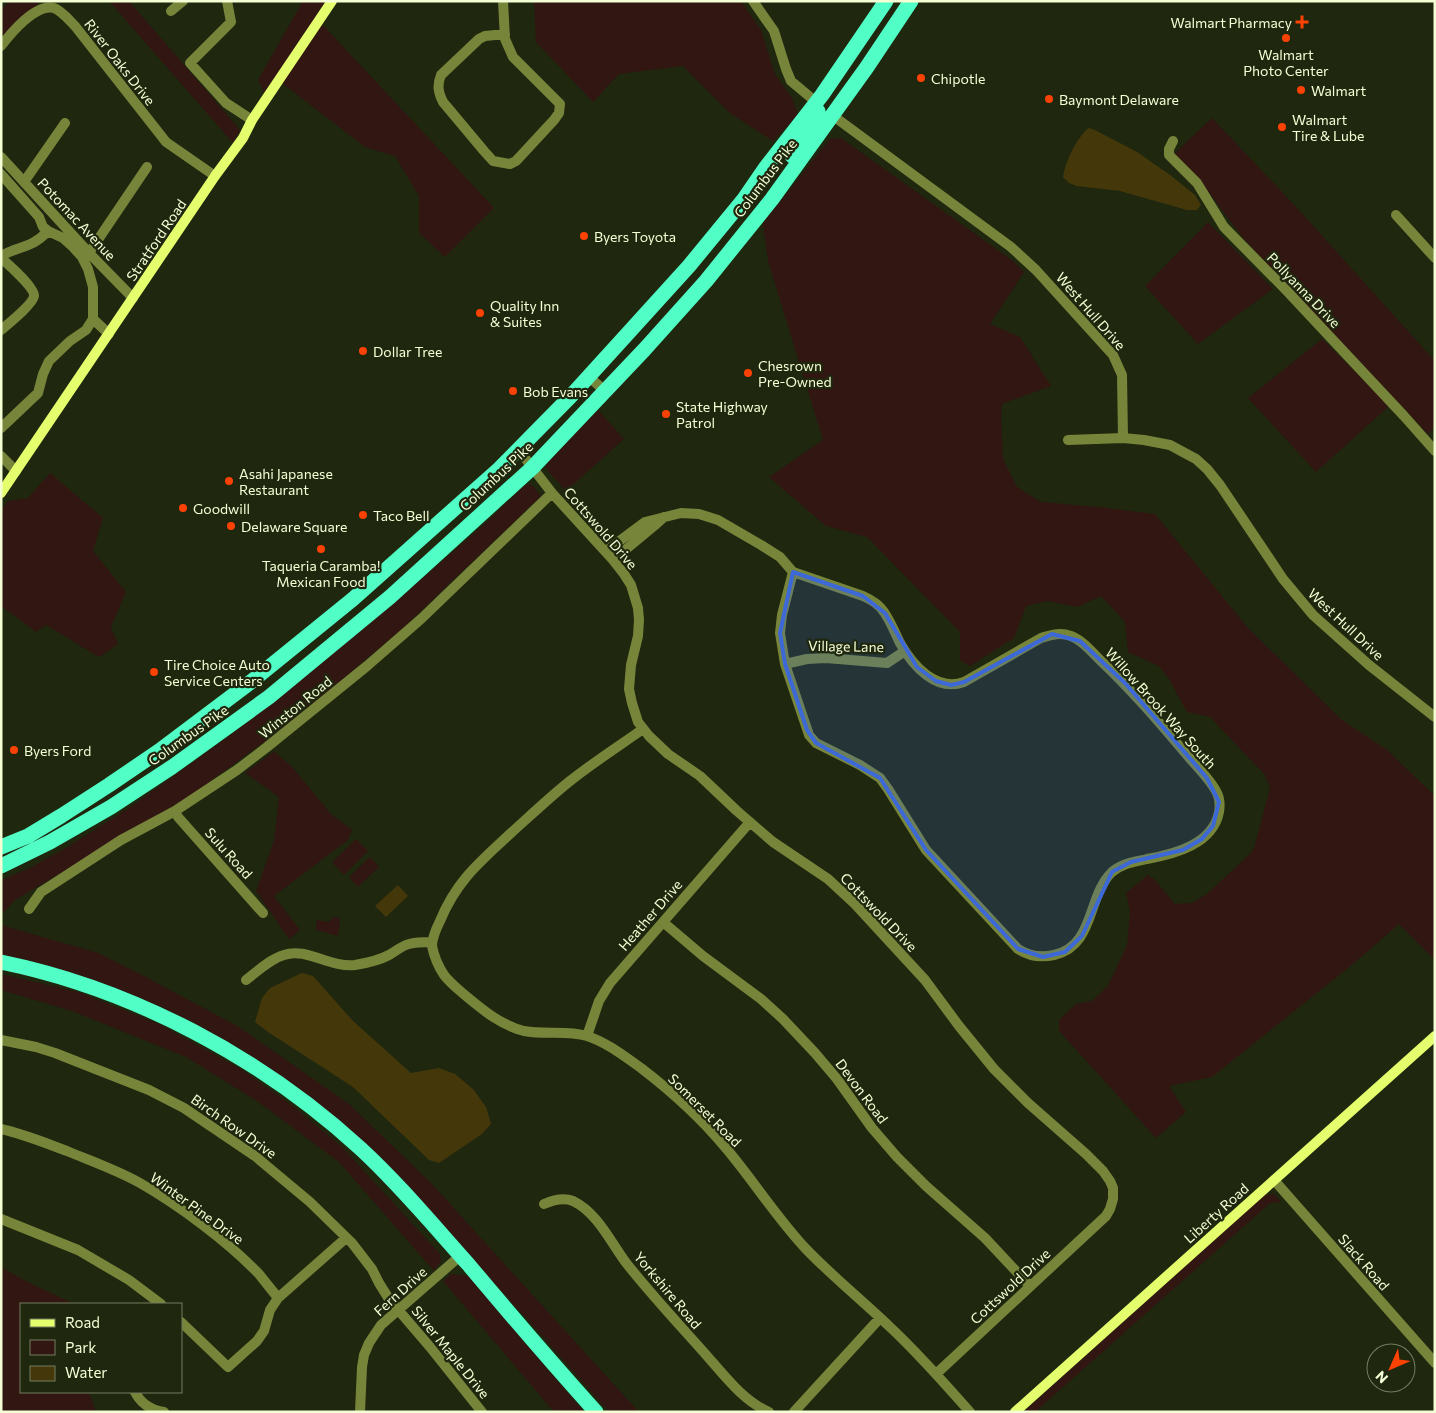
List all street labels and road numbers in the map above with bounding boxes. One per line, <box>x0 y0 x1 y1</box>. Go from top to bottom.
street label: River Oaks Drive <box>81 15 159 109</box>
street label: Columbus Pike <box>730 135 800 221</box>
street label: Potomac Avenue <box>34 174 120 264</box>
street label: Stratford Road <box>122 196 190 284</box>
street label: Pollyanna Drive <box>1264 249 1344 331</box>
street label: West Hull Drive <box>1053 269 1129 353</box>
street label: Columbus Pike <box>456 438 536 514</box>
street label: Cottswold Drive <box>561 484 641 572</box>
street label: West Hull Drive <box>1305 585 1387 663</box>
street label: Village Lane <box>808 637 884 655</box>
street label: Willow Brook Way South <box>1102 644 1220 772</box>
street label: Winston Road <box>255 672 335 742</box>
street label: Columbus Pike <box>145 701 231 769</box>
street label: Sulu Road <box>202 824 256 882</box>
street label: Cottswold Drive <box>837 869 921 955</box>
street label: Heather Drive <box>615 876 685 954</box>
street label: Devon Road <box>832 1055 892 1127</box>
street label: Somerset Road <box>665 1070 745 1150</box>
street label: Birch Row Drive <box>188 1090 280 1162</box>
street label: Winter Pine Drive <box>147 1168 247 1248</box>
street label: Liberty Road <box>1180 1180 1252 1246</box>
street label: Slack Road <box>1335 1230 1393 1294</box>
street label: Cottswold Drive <box>967 1245 1053 1327</box>
street label: Yorkshire Road <box>631 1248 705 1332</box>
street label: Fern Drive <box>370 1263 430 1319</box>
street label: Silver Maple Drive <box>408 1302 494 1402</box>

